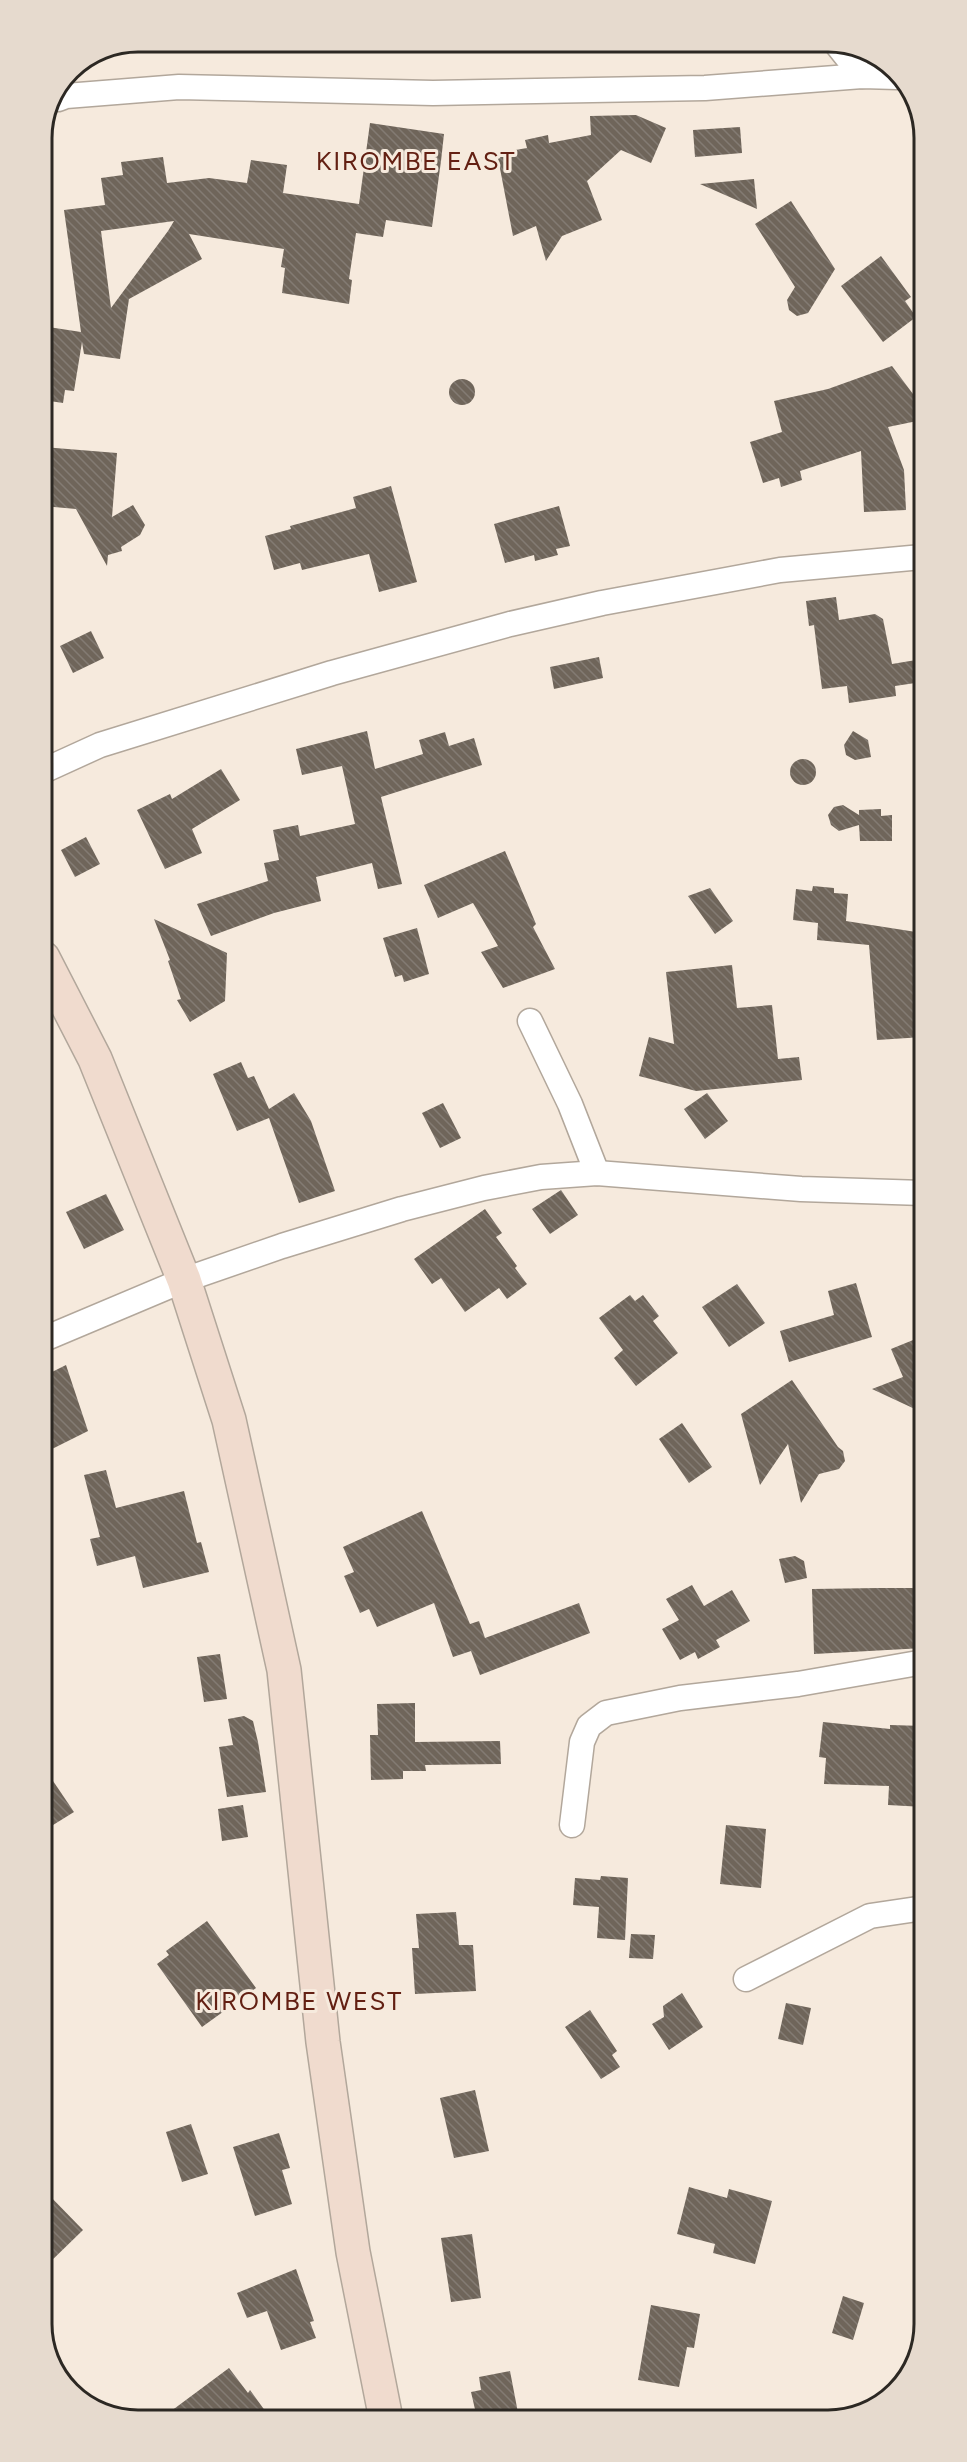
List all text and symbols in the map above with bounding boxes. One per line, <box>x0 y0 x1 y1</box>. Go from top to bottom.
district label: KIROMBE EAST <box>316 145 516 177</box>
district label: KIROMBE WEST <box>195 1985 403 2017</box>

